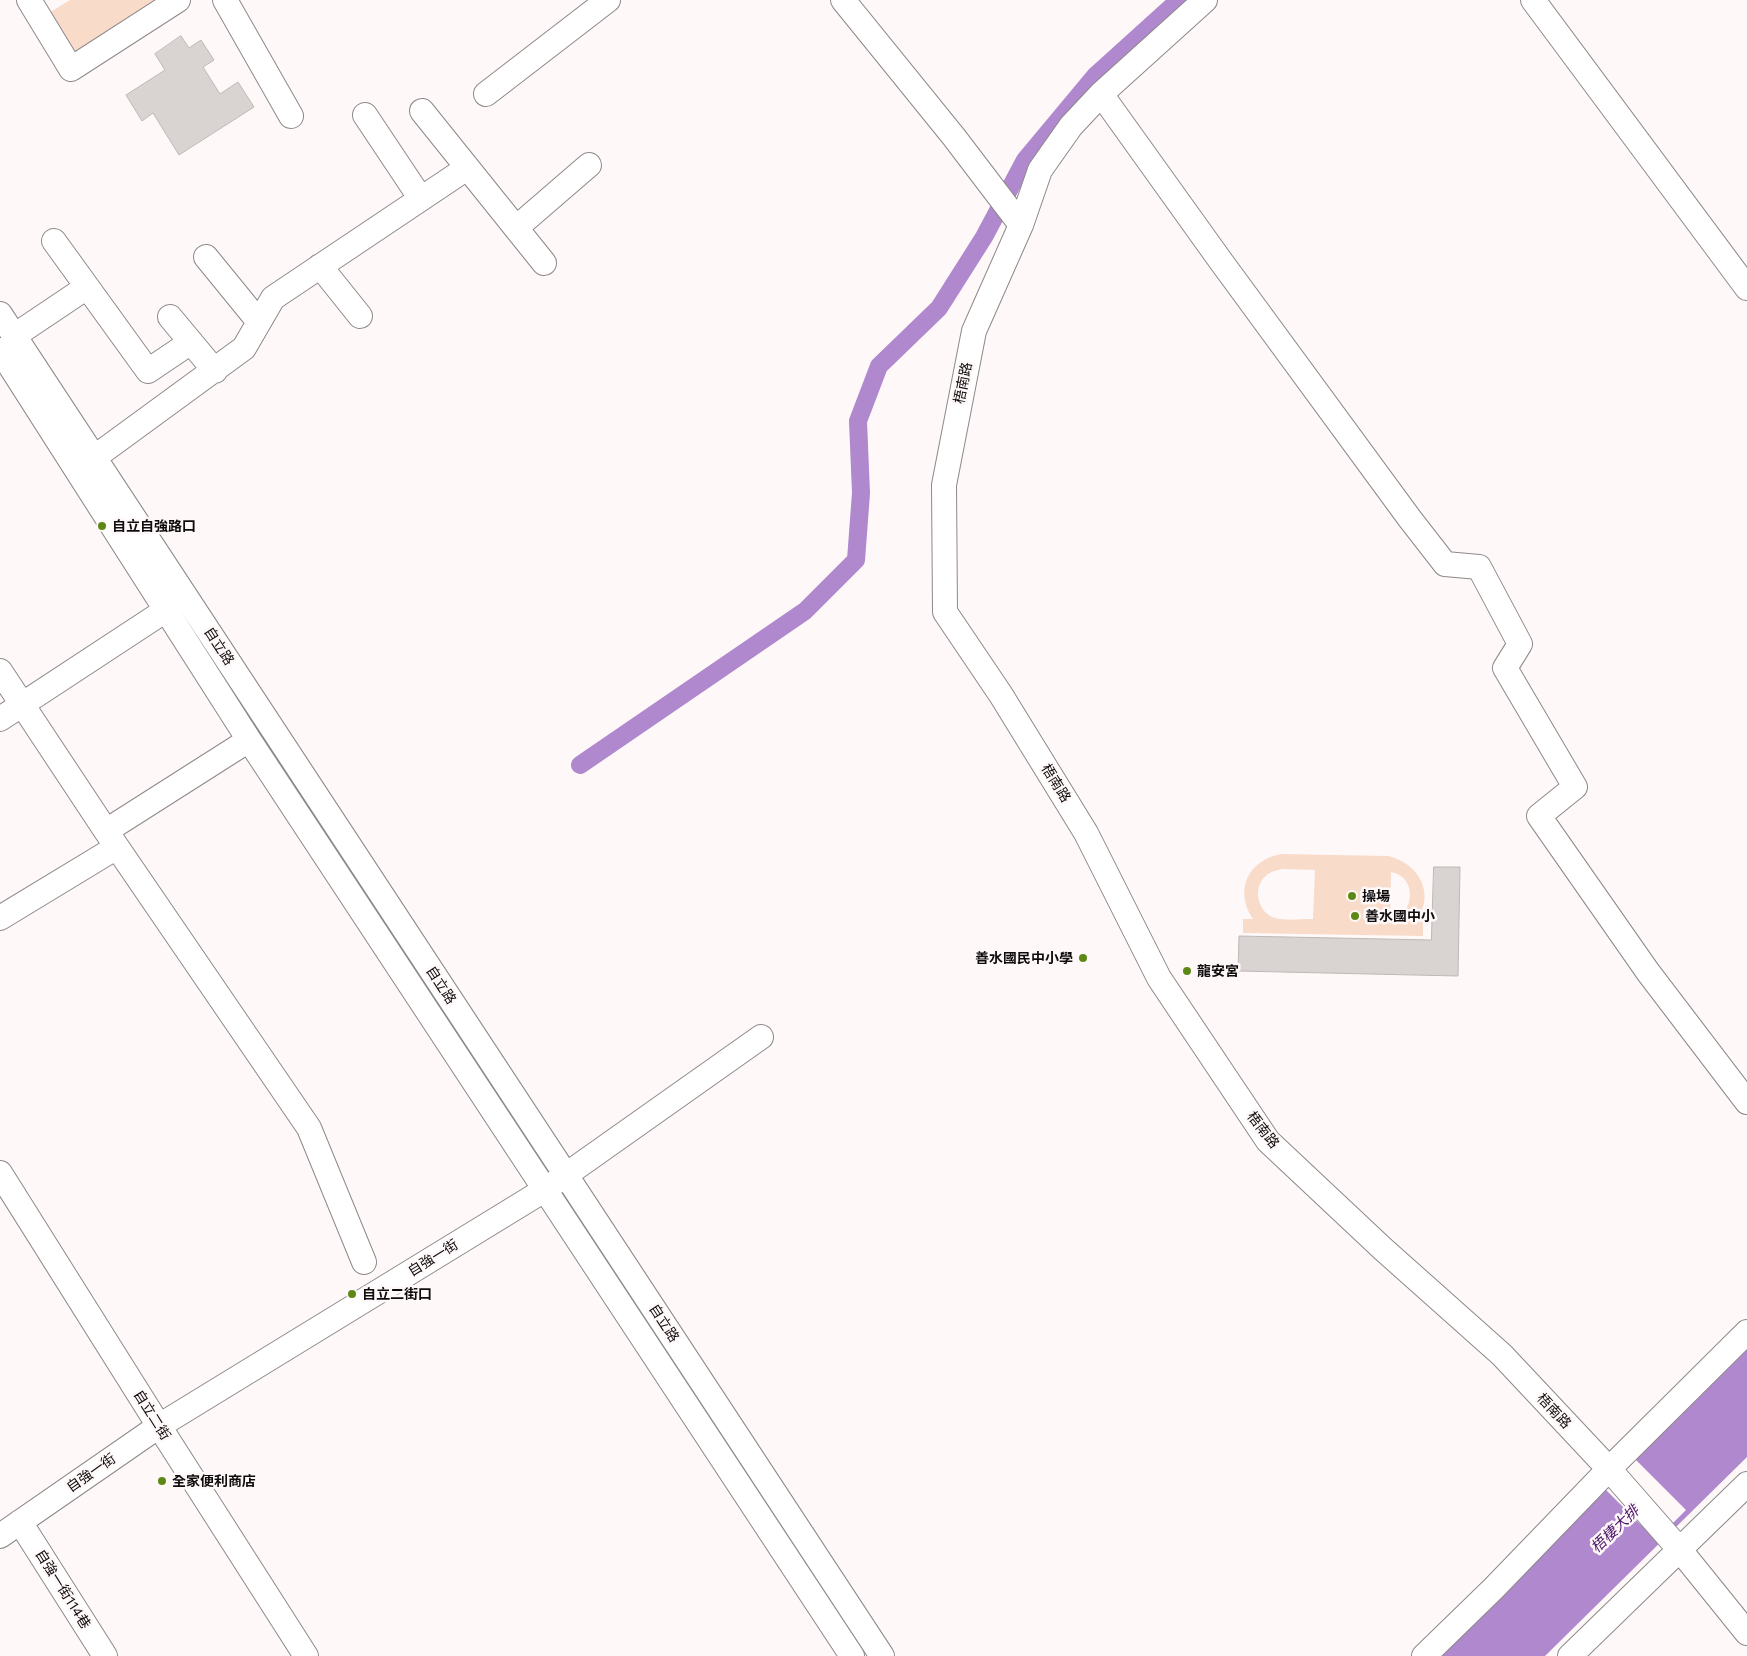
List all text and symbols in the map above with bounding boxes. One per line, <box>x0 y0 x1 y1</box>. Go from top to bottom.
street label: 梧南路 <box>951 361 975 405</box>
place label: 自立自強路口 <box>112 518 196 534</box>
marker: 自立自強路口 <box>96 520 108 532</box>
street label: 自立路 <box>201 624 237 668</box>
street label: 梧南路 <box>1038 761 1074 805</box>
place label: 操場 <box>1362 888 1390 904</box>
marker: 操場 <box>1346 890 1358 902</box>
place label: 善水國中小 <box>1365 908 1435 924</box>
marker: 善水國中小 <box>1349 910 1361 922</box>
place label: 善水國民中小學 <box>975 950 1073 966</box>
marker: 善水國民中小學 <box>1077 952 1089 964</box>
street label: 自立路 <box>423 963 459 1007</box>
place label: 龍安宮 <box>1197 963 1239 979</box>
marker: 龍安宮 <box>1181 965 1193 977</box>
street label: 梧南路 <box>1243 1108 1283 1152</box>
street label: 自強一街 <box>405 1236 461 1280</box>
place label: 自立二街口 <box>362 1286 432 1302</box>
marker: 自立二街口 <box>346 1288 358 1300</box>
street label: 自立路 <box>646 1301 682 1345</box>
street label: 自立二街 <box>130 1387 174 1443</box>
street label: 梧南路 <box>1534 1390 1574 1432</box>
street label: 自強一街 <box>63 1450 119 1496</box>
place label: 全家便利商店 <box>172 1473 256 1489</box>
marker: 全家便利商店 <box>156 1475 168 1487</box>
water label: 梧棲大排 <box>1587 1502 1643 1556</box>
street label: 自強一街114巷 <box>32 1546 94 1632</box>

